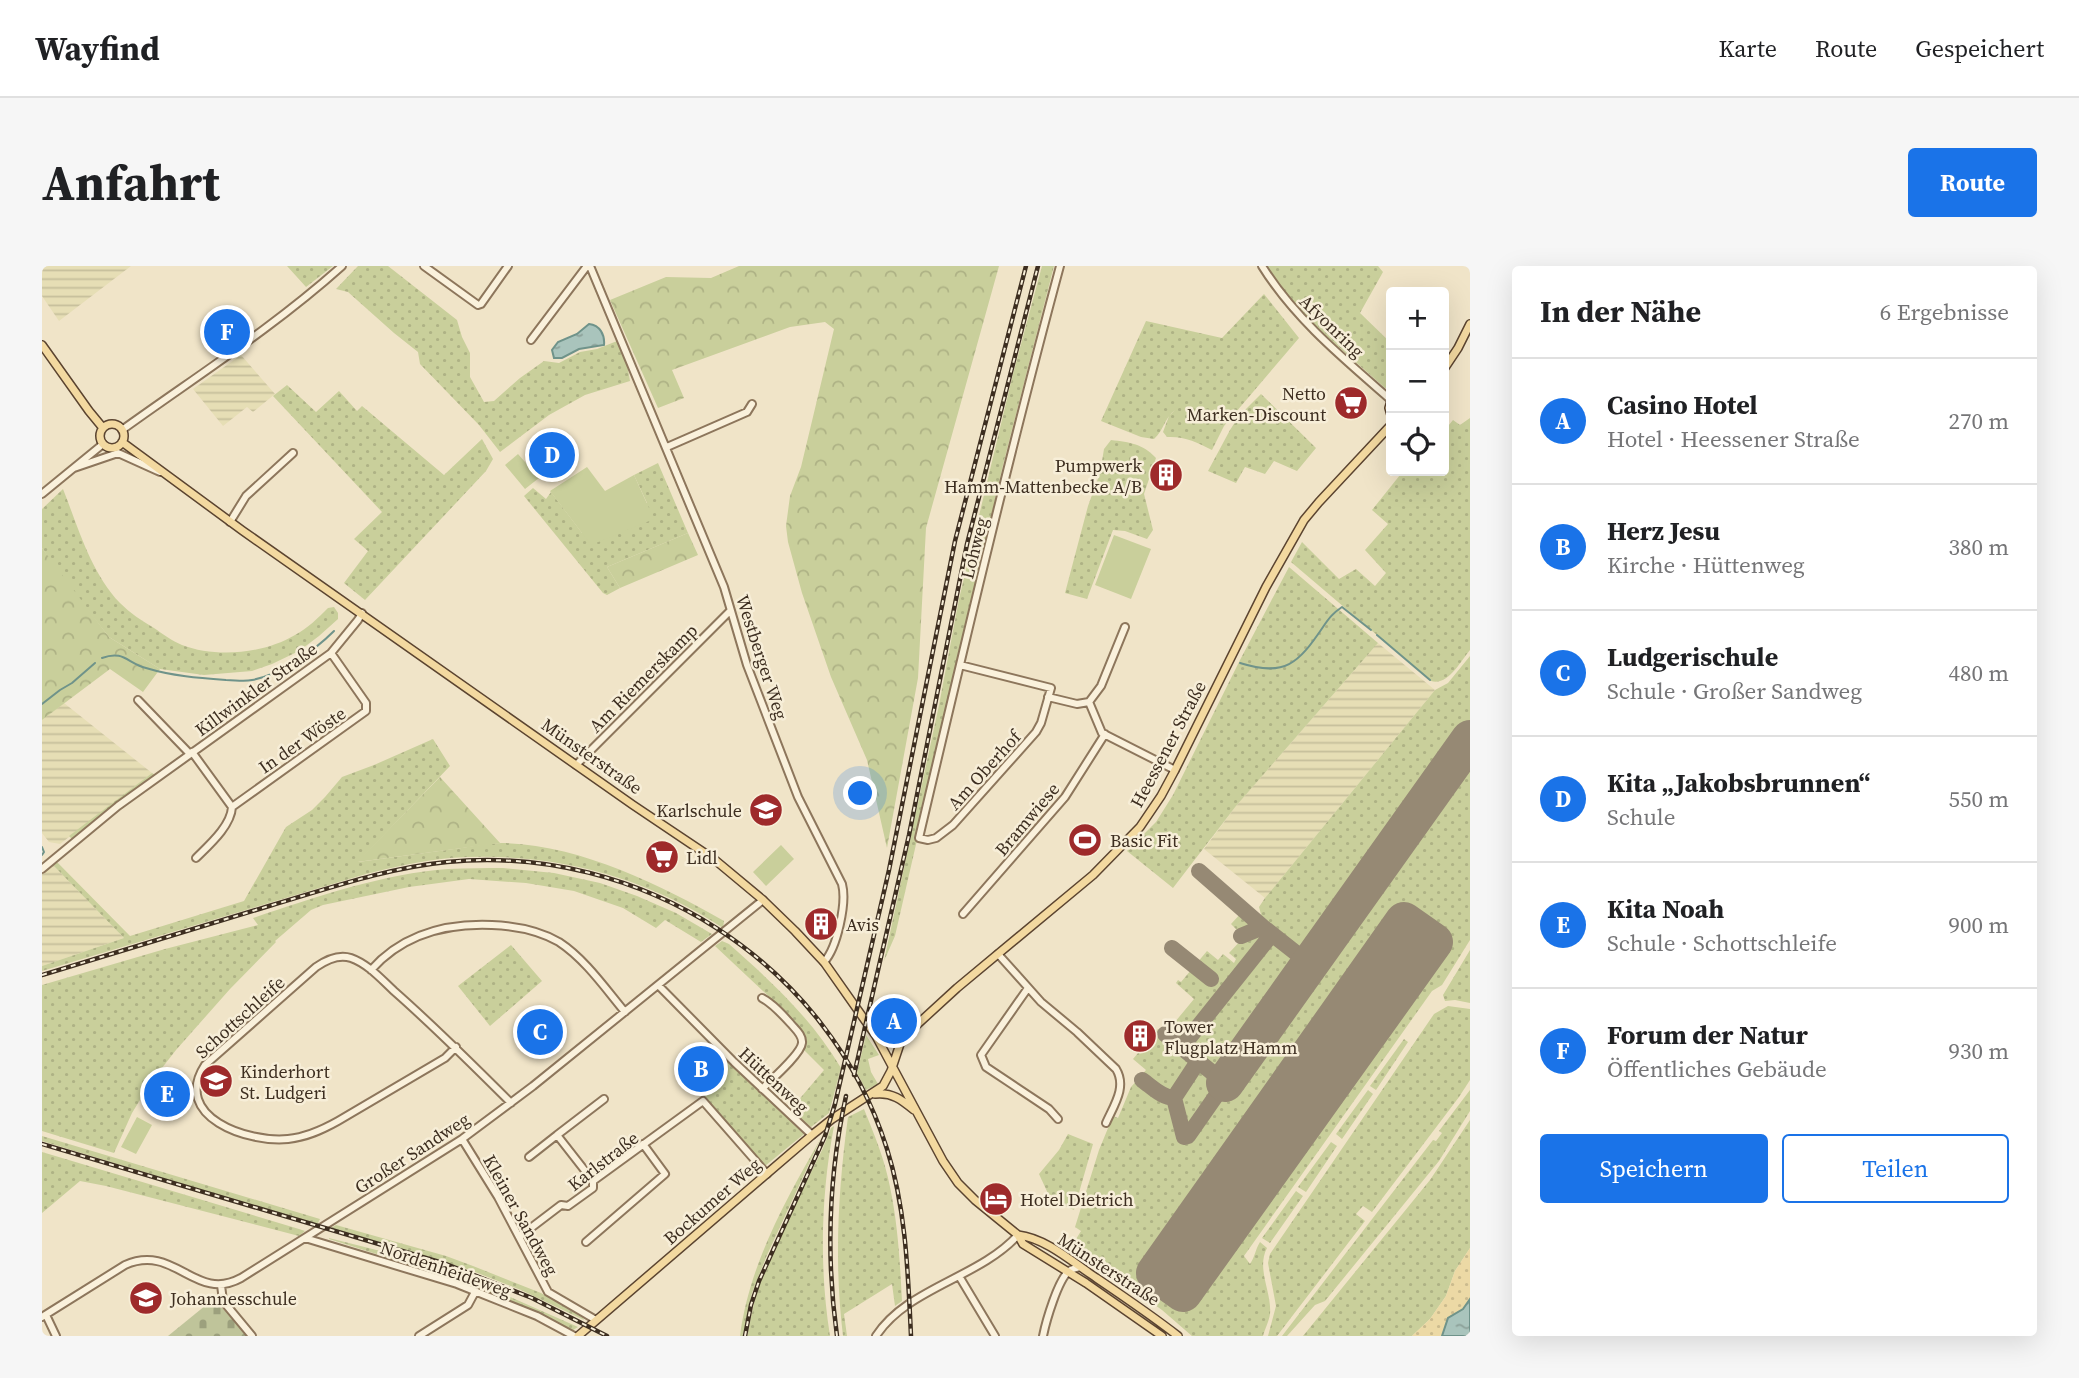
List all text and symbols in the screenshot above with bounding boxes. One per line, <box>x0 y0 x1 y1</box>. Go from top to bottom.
text: Wayfind <box>35 26 160 71</box>
text: Karte <box>1718 32 1777 65</box>
text: Route <box>1815 32 1877 65</box>
text: Gespeichert <box>1915 32 2044 65</box>
button: Route <box>1908 148 2037 217</box>
text: Anfahrt <box>42 149 220 216</box>
map controls <box>1386 287 1449 476</box>
button: + <box>1386 287 1449 350</box>
street label: Afyonring <box>1294 289 1370 363</box>
text: In der Nähe <box>1540 291 1701 332</box>
text: 6 Ergebnisse <box>1880 296 2009 328</box>
pin: F <box>204 306 250 358</box>
button: − <box>1386 350 1449 413</box>
place label: Netto Marken-Discount <box>1187 381 1326 427</box>
supermarket icon: Netto Marken-Discount <box>1332 384 1370 422</box>
text: Casino Hotel <box>1607 387 1758 423</box>
text: A <box>1555 405 1571 437</box>
text: 270 m <box>1948 405 2009 437</box>
button: locate <box>1386 413 1449 476</box>
text: Hotel · Heessener Straße <box>1607 423 1860 455</box>
pin: D <box>529 429 575 481</box>
place label: Pumpwerk Hamm-Mattenbecke A/B <box>944 453 1142 499</box>
building icon: Pumpwerk Hamm-Mattenbecke A/B <box>1147 456 1185 494</box>
text: Herz Jesu <box>1607 513 1720 549</box>
street label: Lohweg <box>954 515 994 581</box>
text: B <box>1556 531 1570 563</box>
text: 380 m <box>1948 531 2009 563</box>
text: Kirche · Hüttenweg <box>1607 549 1805 581</box>
street label: Westberger Weg <box>730 591 794 723</box>
street label: Am Riemerskamp <box>583 618 703 738</box>
street label: Killwinkler Straße <box>190 636 322 742</box>
text: Ludgerischule <box>1607 639 1778 675</box>
text: C <box>1556 657 1570 689</box>
text: 480 m <box>1948 657 2009 689</box>
text: Schule · Großer Sandweg <box>1607 675 1862 707</box>
street label: Heessener Straße <box>1124 676 1212 812</box>
street label: In der Wöste <box>253 701 351 779</box>
street label: Münsterstraße <box>537 712 647 800</box>
street label: Am Oberhof <box>942 724 1028 815</box>
text: Kita „Jakobsbrunnen“ <box>1607 765 1870 801</box>
your location <box>843 776 877 810</box>
street label: Bramwiese <box>989 777 1065 861</box>
text: D <box>1555 783 1571 815</box>
text: 550 m <box>1948 783 2009 815</box>
school or university icon: Karlschule <box>747 791 785 829</box>
place label: Karlschule <box>656 798 742 823</box>
text: Schule <box>1607 801 1675 833</box>
sports icon: Basic Fit <box>1066 821 1104 859</box>
place label: Basic Fit <box>1110 828 1178 853</box>
supermarket icon: Lidl <box>643 838 681 876</box>
place label: Lidl <box>686 845 718 870</box>
text: Kita Noah <box>1607 891 1724 927</box>
building icon: Avis <box>802 905 840 943</box>
text: E <box>1556 909 1570 941</box>
text: 900 m <box>1948 909 2009 941</box>
place label: Avis <box>846 912 879 937</box>
text: Schule · Schottschleife <box>1607 927 1837 959</box>
street label: Schottschleife <box>190 970 290 1064</box>
pin: A <box>871 995 917 1047</box>
pin: C <box>517 1006 563 1058</box>
place label: Tower Flugplatz Hamm <box>1164 1014 1298 1060</box>
building icon: Tower Flugplatz Hamm <box>1121 1017 1159 1055</box>
text: Forum der Natur <box>1607 1017 1808 1053</box>
text: F <box>1556 1035 1570 1067</box>
text: 930 m <box>1948 1035 2009 1067</box>
street label: Hüttenweg <box>733 1041 815 1119</box>
pin: B <box>678 1043 724 1095</box>
text: Öffentliches Gebäude <box>1607 1053 1827 1085</box>
place label: Kinderhort St. Ludgeri <box>240 1059 330 1105</box>
school or university icon: Kinderhort St. Ludgeri <box>197 1062 235 1100</box>
pin: E <box>144 1068 190 1120</box>
street label: Großer Sandweg <box>350 1106 474 1200</box>
street label: Karlstraße <box>562 1125 644 1197</box>
button: Speichern <box>1540 1134 1768 1203</box>
button: Teilen <box>1782 1134 2009 1203</box>
street label: Kleiner Sandweg <box>477 1150 565 1280</box>
street label: Bockumer Weg <box>658 1152 766 1250</box>
hotel icon: Hotel Dietrich <box>977 1180 1015 1218</box>
place label: Hotel Dietrich <box>1020 1187 1134 1212</box>
street label: Münsterstraße <box>1053 1226 1165 1312</box>
street label: Nordenheideweg <box>377 1235 515 1303</box>
school or university icon: Johannesschule <box>127 1279 165 1317</box>
place label: Johannesschule <box>169 1286 297 1311</box>

